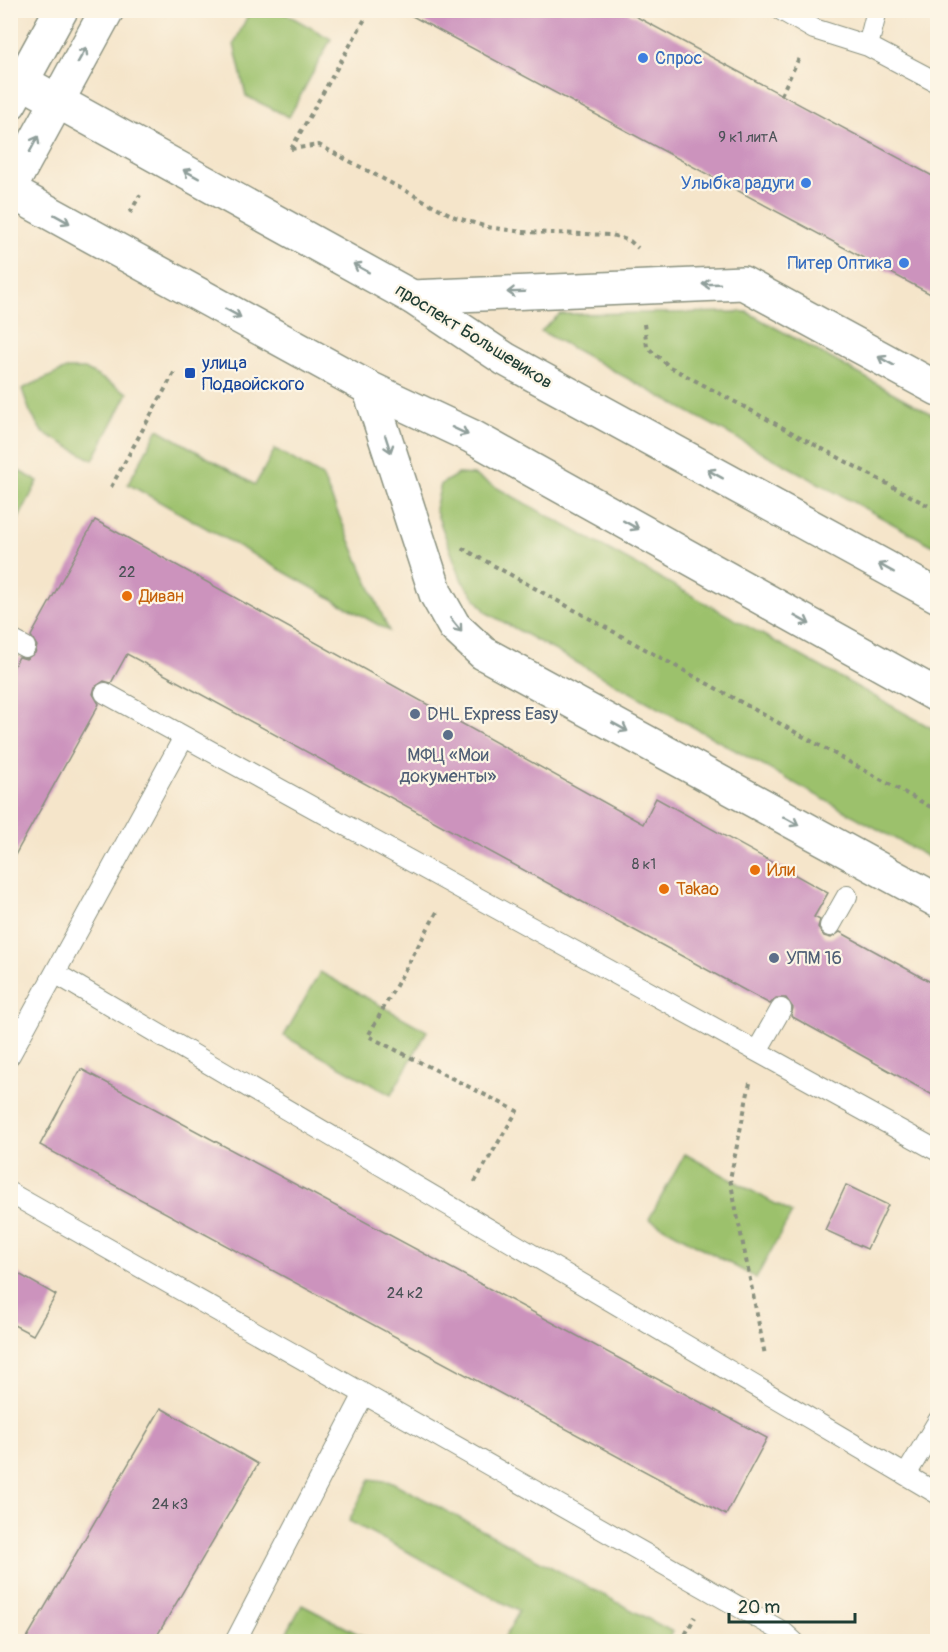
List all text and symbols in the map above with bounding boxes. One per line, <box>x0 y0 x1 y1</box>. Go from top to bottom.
one-way arrow <box>77 47 88 65</box>
place label: Спрос <box>655 47 703 70</box>
marker: Спрос <box>636 51 650 65</box>
house number: 9 к1 литА <box>718 128 778 147</box>
one-way arrow <box>29 136 40 154</box>
one-way arrow <box>182 168 200 179</box>
place label: Улыбка радуги <box>681 172 794 195</box>
marker: Улыбка радуги <box>799 176 813 190</box>
one-way arrow <box>53 213 70 225</box>
place label: Питер Оптика <box>788 252 892 275</box>
marker: Питер Оптика <box>897 256 911 270</box>
one-way arrow <box>353 262 370 274</box>
street label: проспект Большевиков <box>391 279 557 394</box>
one-way arrow <box>701 279 721 290</box>
one-way arrow <box>507 286 527 298</box>
one-way arrow <box>223 308 241 319</box>
place label: улица Подвойского <box>201 352 305 396</box>
one-way arrow <box>878 355 895 367</box>
marker: улица Подвойского <box>183 366 197 380</box>
one-way arrow <box>451 426 469 438</box>
one-way arrow <box>383 434 394 453</box>
one-way arrow <box>707 468 724 480</box>
one-way arrow <box>622 519 639 531</box>
one-way arrow <box>878 562 895 574</box>
house number: 22 <box>119 563 135 582</box>
place label: Диван <box>138 585 184 608</box>
marker: Диван <box>120 589 134 603</box>
one-way arrow <box>792 615 810 626</box>
one-way arrow <box>449 617 462 633</box>
place label: DHL Express Easy <box>427 703 558 726</box>
marker: DHL Express Easy <box>408 707 422 721</box>
one-way arrow <box>611 721 628 733</box>
marker: МФЦ «Мои документы» <box>441 728 455 742</box>
place label: МФЦ «Мои документы» <box>400 744 496 788</box>
one-way arrow <box>782 815 799 827</box>
house number: 8 к1 <box>632 855 656 874</box>
place label: Или <box>767 859 795 882</box>
marker: Или <box>748 863 762 877</box>
place label: Takao <box>676 878 719 901</box>
marker: Takao <box>657 882 671 896</box>
place label: УПМ 16 <box>786 947 842 970</box>
marker: УПМ 16 <box>767 951 781 965</box>
house number: 24 к2 <box>387 1284 423 1303</box>
house number: 24 к3 <box>152 1495 188 1514</box>
scale bar <box>729 1586 855 1624</box>
text: 20 m <box>738 1596 780 1619</box>

